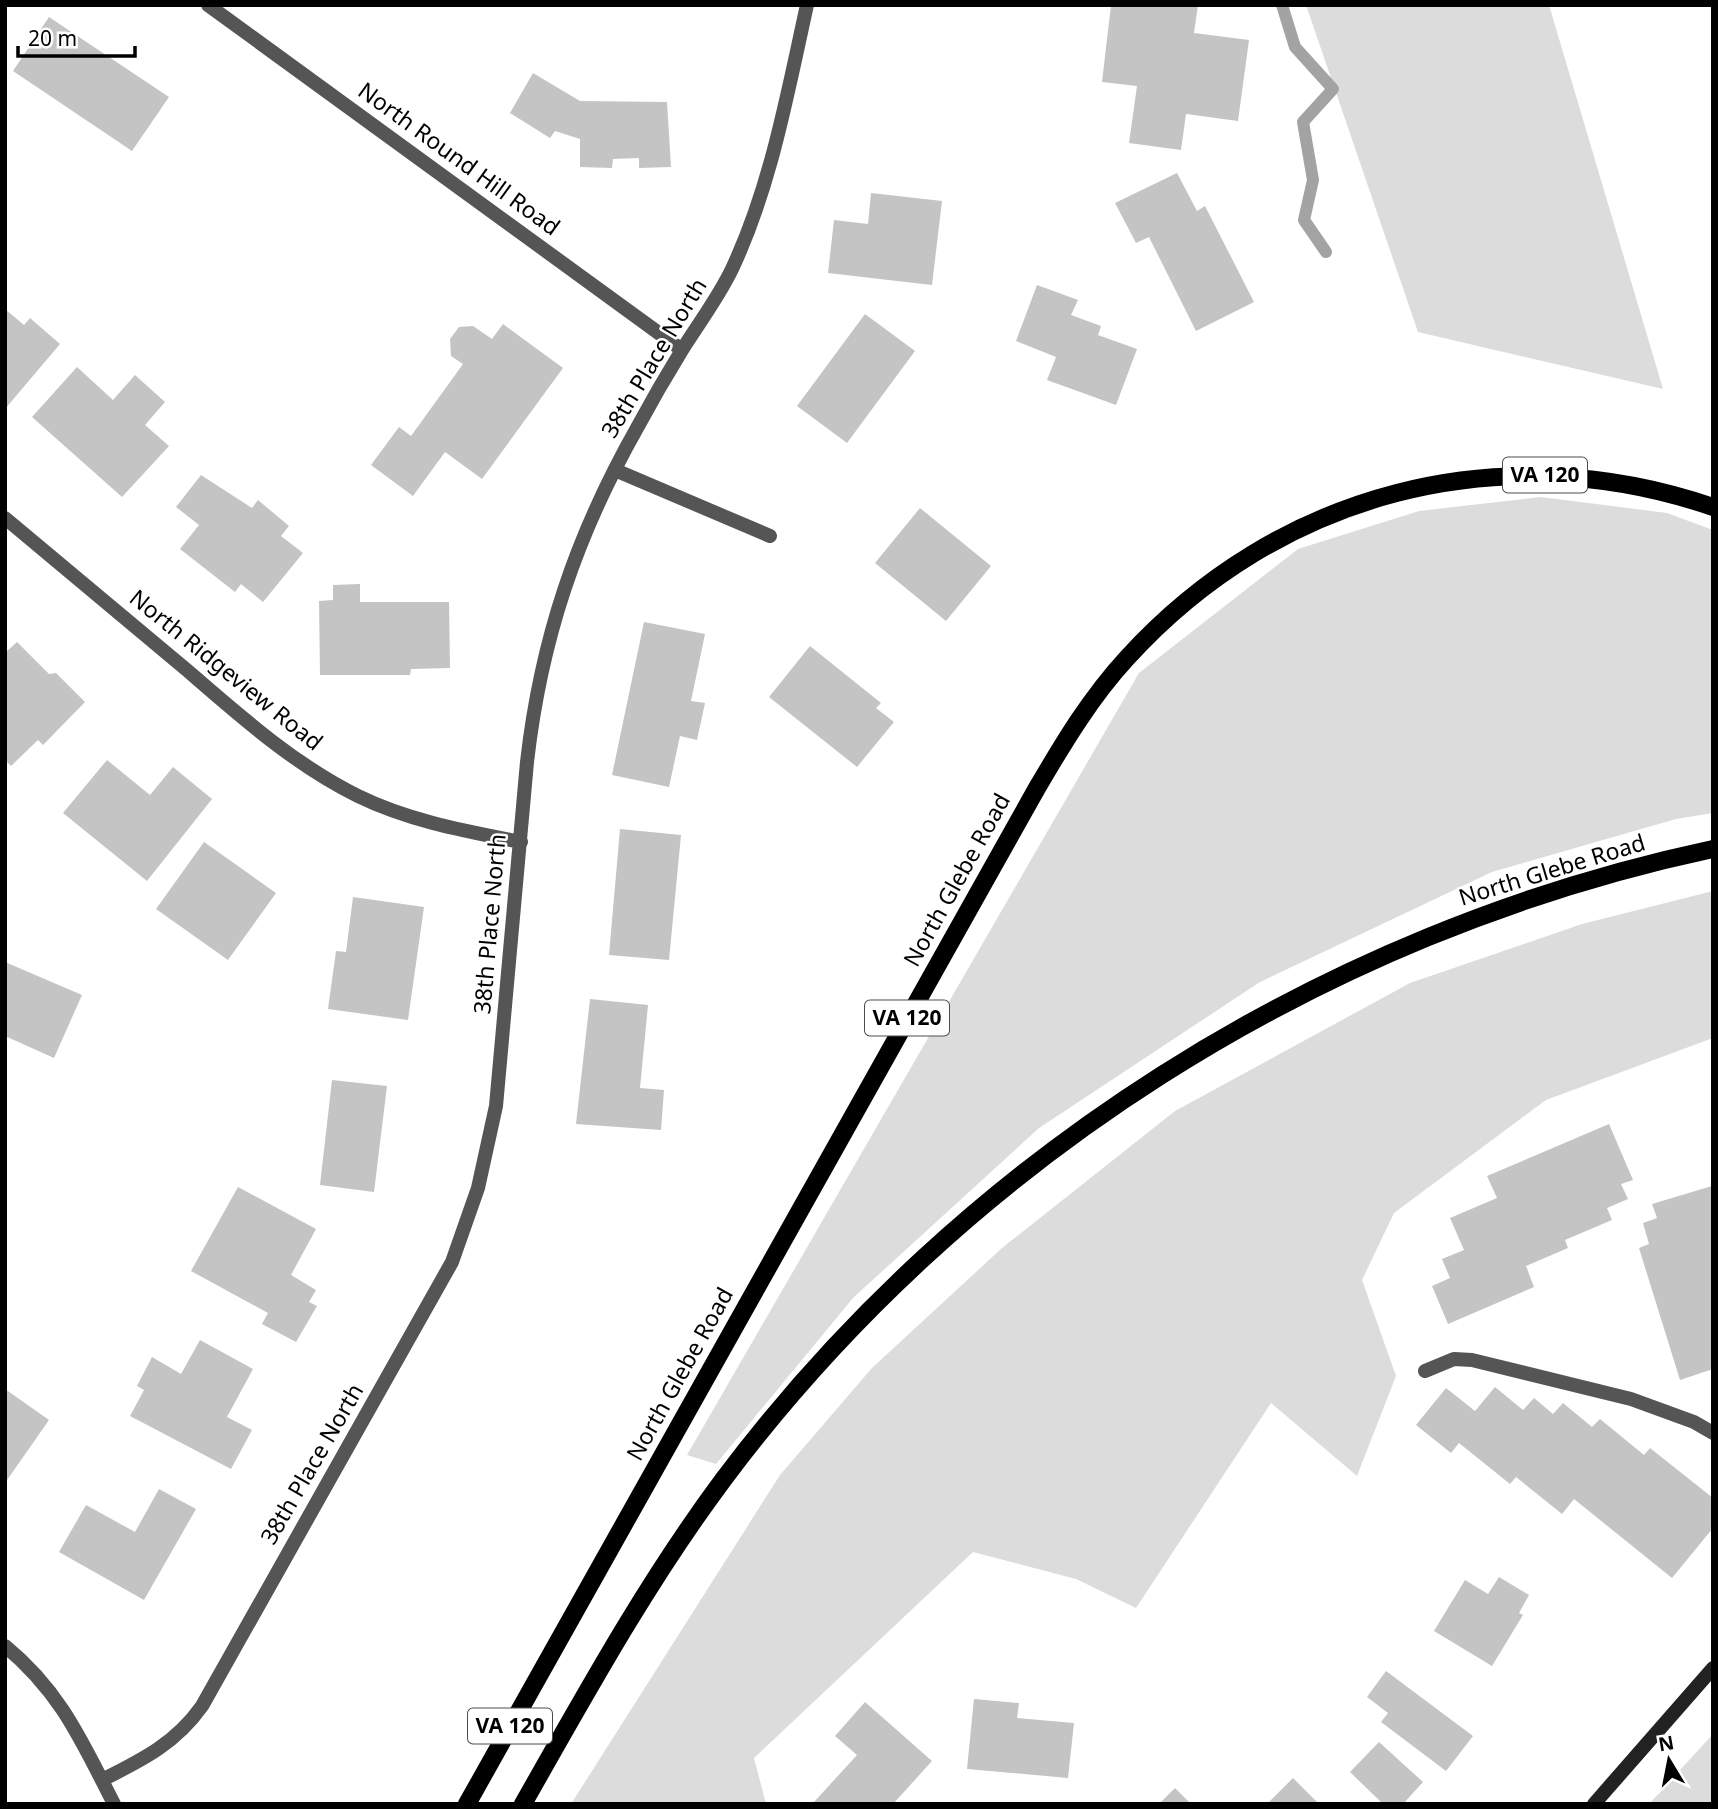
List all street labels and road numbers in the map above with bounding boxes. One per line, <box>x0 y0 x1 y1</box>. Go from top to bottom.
street label: North Round Hill Road <box>352 74 567 242</box>
street label: 38th Place North <box>593 272 713 443</box>
road number: VA 120 <box>1503 458 1587 492</box>
street label: North Ridgeview Road <box>123 581 330 757</box>
street label: North Glebe Road <box>895 787 1017 972</box>
street label: North Glebe Road <box>1455 825 1649 913</box>
street label: 38th Place North <box>465 832 513 1015</box>
road number: VA 120 <box>865 1000 949 1036</box>
street label: North Glebe Road <box>618 1281 740 1466</box>
street label: 38th Place North <box>252 1377 370 1550</box>
road number: VA 120 <box>468 1708 552 1744</box>

